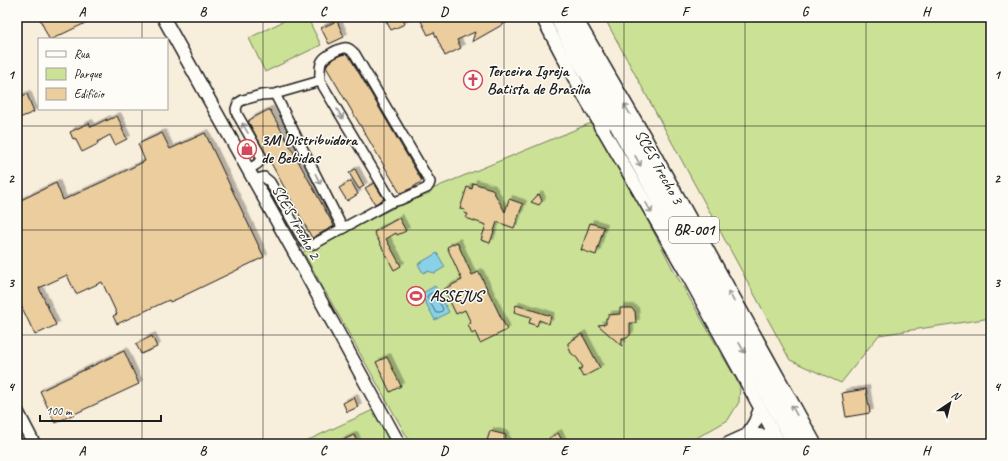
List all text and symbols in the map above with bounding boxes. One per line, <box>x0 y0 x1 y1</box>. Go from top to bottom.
text: A <box>79 4 87 20</box>
text: B <box>200 4 208 20</box>
text: C <box>320 4 328 20</box>
text: D <box>440 4 449 20</box>
text: E <box>561 4 570 20</box>
text: F <box>682 4 691 20</box>
text: G <box>802 4 810 20</box>
text: H <box>922 4 932 20</box>
legend <box>38 38 168 110</box>
text: Rua <box>74 46 91 62</box>
place label: Terceira Igreja Batista de Brasília <box>487 61 591 99</box>
text: Parque <box>74 66 103 82</box>
text: 1 <box>8 67 16 83</box>
text: 1 <box>994 67 1002 83</box>
church icon: Terceira Igreja Batista de Brasília <box>462 69 484 91</box>
text: Edifício <box>74 86 106 102</box>
one-way arrow <box>622 103 630 115</box>
one-way arrow <box>336 108 344 119</box>
one-way arrow <box>241 122 249 134</box>
street label: SCES Trecho 3 <box>630 126 689 209</box>
place label: 3M Distribuidora de Bebidas <box>261 130 358 168</box>
shop icon: 3M Distribuidora de Bebidas <box>236 138 258 160</box>
one-way arrow <box>635 155 642 167</box>
text: 2 <box>8 171 15 187</box>
text: 2 <box>994 171 1001 187</box>
one-way arrow <box>315 173 322 185</box>
street label: SCES Trecho 2 <box>267 181 326 264</box>
one-way arrow <box>645 202 653 214</box>
road number: BR-001 <box>669 217 719 243</box>
text: 3 <box>8 275 15 291</box>
text: 3 <box>994 275 1001 291</box>
sports icon: ASSEJUS <box>405 285 427 307</box>
place label: ASSEJUS <box>430 286 486 306</box>
one-way arrow <box>727 290 734 302</box>
one-way arrow <box>739 342 747 354</box>
text: 4 <box>8 379 16 395</box>
text: 4 <box>994 379 1002 395</box>
north arrow <box>930 383 970 423</box>
text: N <box>949 387 964 404</box>
scale bar <box>40 397 161 423</box>
text: 100 m <box>46 403 73 419</box>
one-way arrow <box>789 404 797 416</box>
text: A <box>79 443 87 459</box>
text: B <box>200 443 208 459</box>
text: C <box>320 443 328 459</box>
text: D <box>440 443 449 459</box>
text: E <box>561 443 570 459</box>
text: F <box>682 443 691 459</box>
text: G <box>802 443 810 459</box>
text: H <box>922 443 932 459</box>

